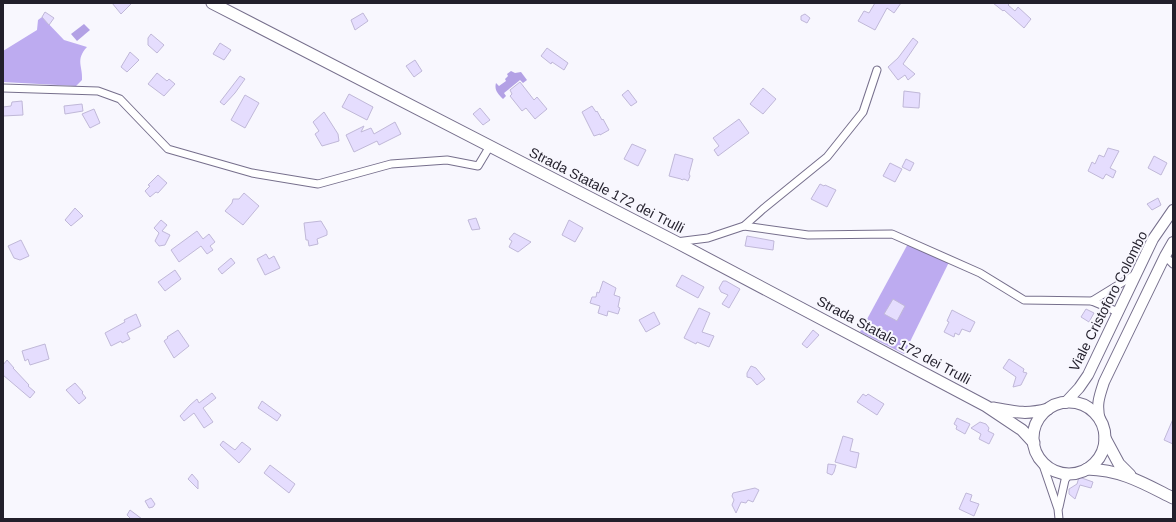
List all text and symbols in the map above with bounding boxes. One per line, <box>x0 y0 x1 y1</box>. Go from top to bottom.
street label: Strada Statale 172 dei Trulli <box>527 144 687 236</box>
street label: Viale Cristoforo Colombo <box>1066 228 1150 374</box>
street label: Strada Statale 172 dei Trulli <box>814 293 974 387</box>

